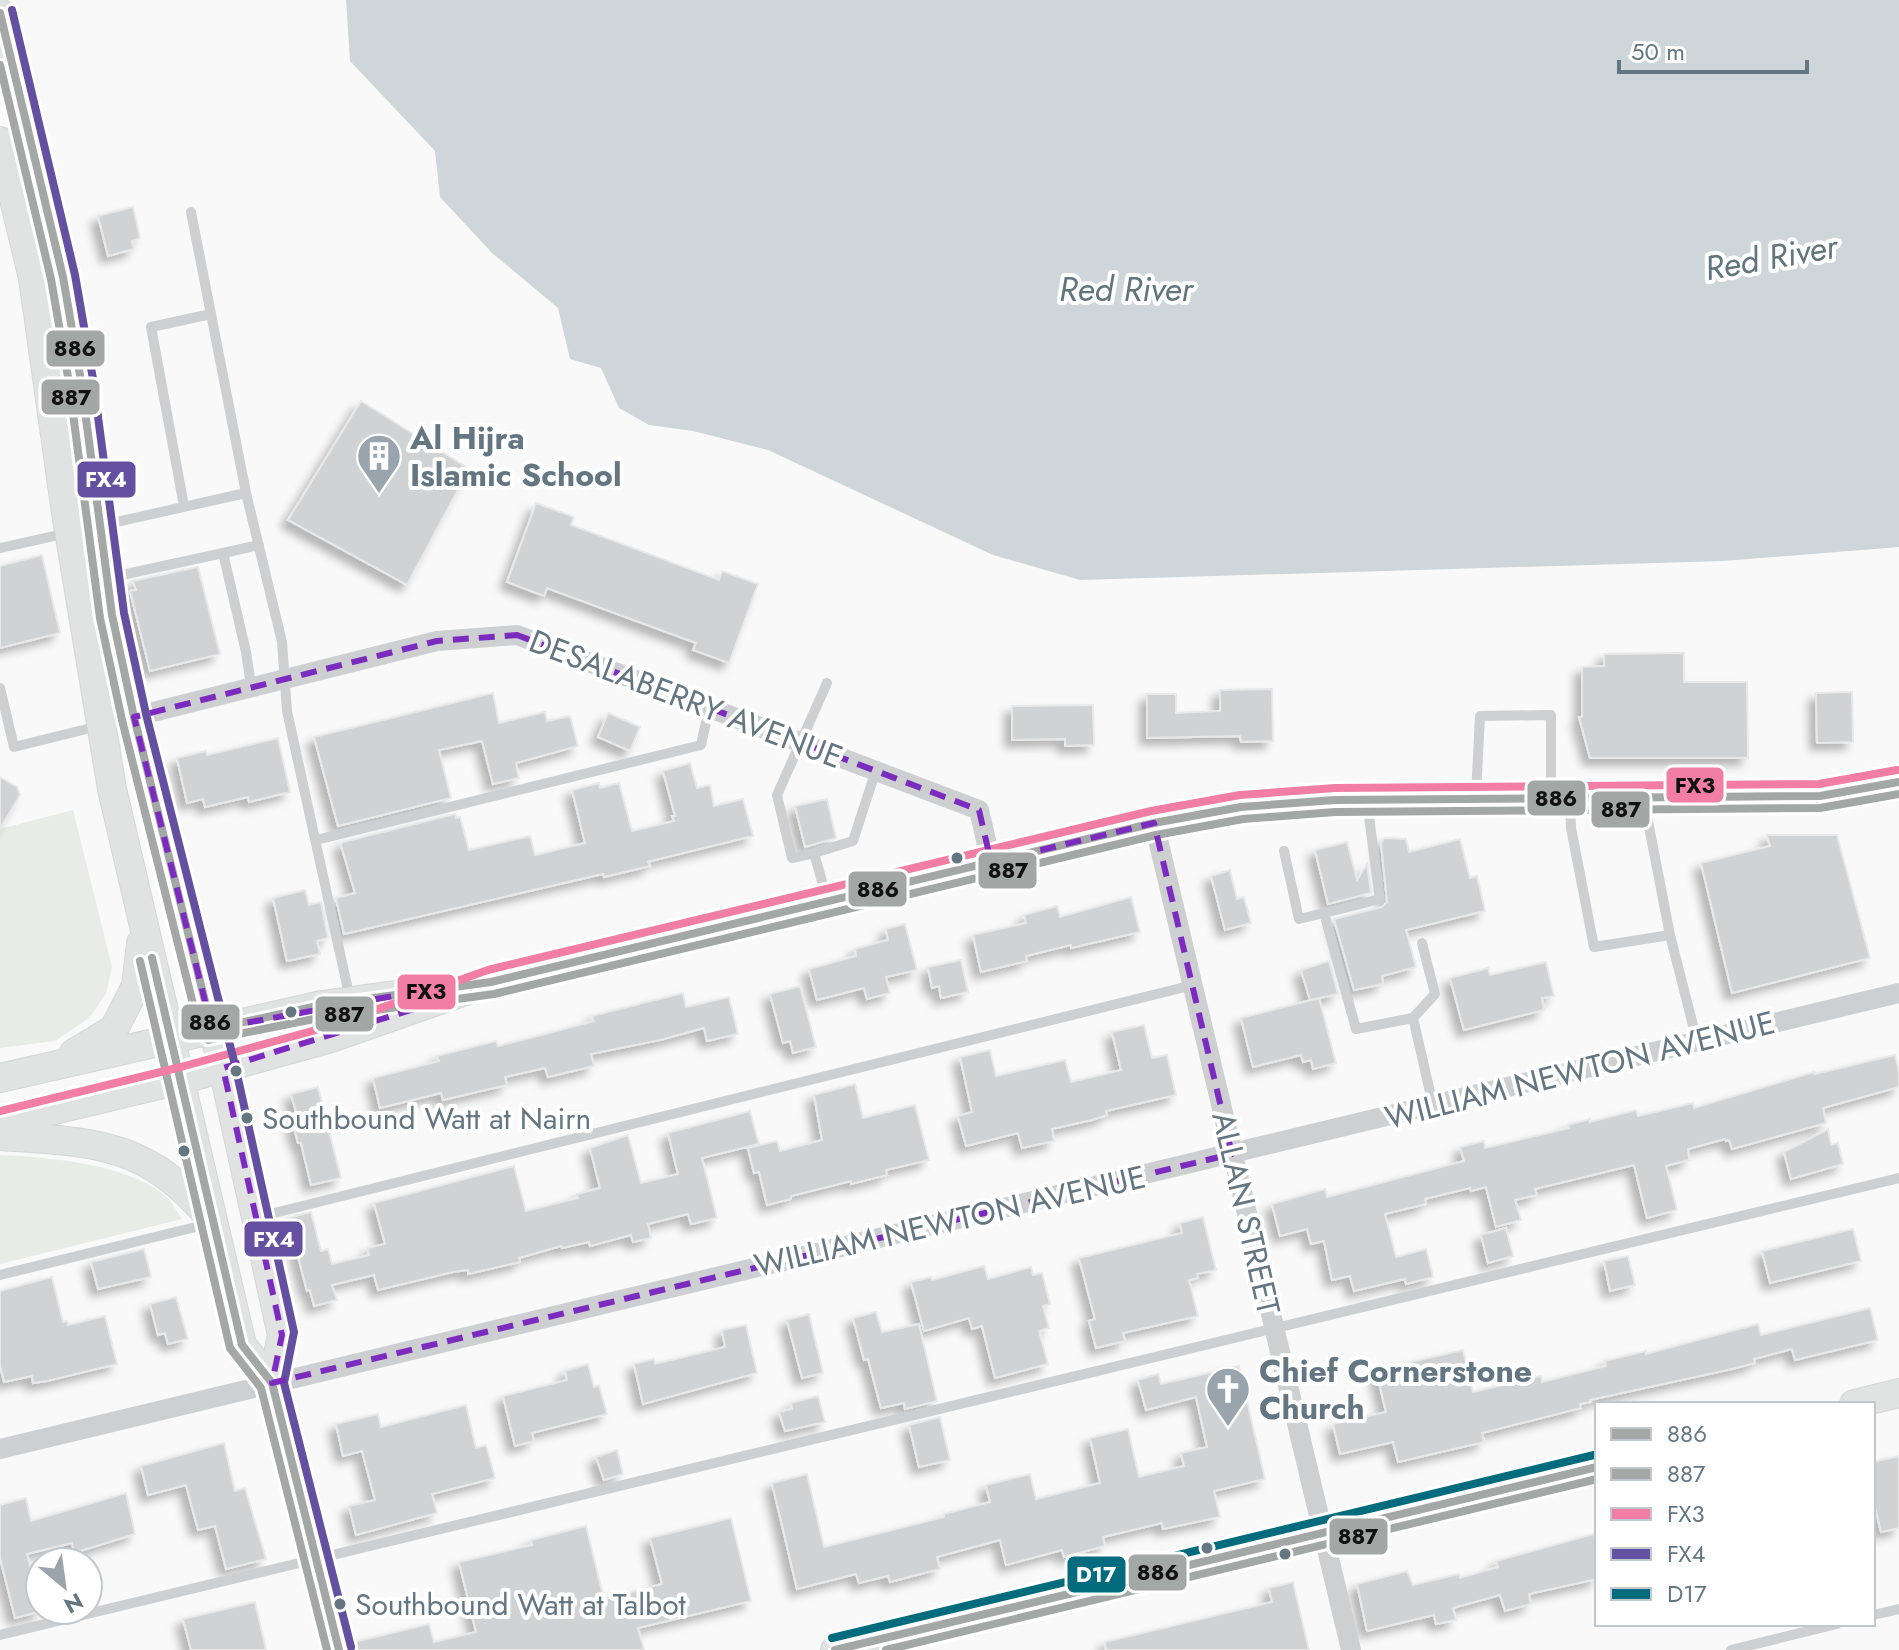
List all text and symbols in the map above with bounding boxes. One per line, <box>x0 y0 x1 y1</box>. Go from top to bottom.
scale bar <box>1619 24 1807 74</box>
text: 50 m <box>1631 34 1685 69</box>
water label: Red River <box>1701 221 1843 293</box>
water label: Red River <box>1059 265 1195 314</box>
line badge: 886 <box>45 329 106 368</box>
text: 886 <box>54 332 96 364</box>
line badge: 887 <box>40 378 101 416</box>
text: 887 <box>51 381 92 413</box>
place label: Al Hijra Islamic School <box>409 415 622 498</box>
building icon: Al Hijra Islamic School <box>355 432 403 495</box>
line badge: FX4 <box>76 460 137 499</box>
text: FX4 <box>85 463 127 495</box>
street label: DESALABERRY AVENUE <box>523 618 849 780</box>
line badge: FX3 <box>1665 766 1725 804</box>
text: FX3 <box>1675 769 1715 801</box>
line badge: 886 <box>1526 779 1587 817</box>
text: 886 <box>1535 782 1577 814</box>
line badge: 887 <box>1590 790 1651 829</box>
text: 887 <box>1601 793 1642 825</box>
unlabelled marker <box>949 850 965 866</box>
line badge: 887 <box>977 851 1038 890</box>
text: 887 <box>988 854 1029 886</box>
line badge: 886 <box>847 870 908 908</box>
text: 886 <box>857 873 899 905</box>
line badge: FX3 <box>396 973 457 1011</box>
text: FX3 <box>406 975 446 1007</box>
line badge: 887 <box>314 995 375 1033</box>
text: 887 <box>324 998 365 1030</box>
street label: WILLIAM NEWTON AVENUE <box>1380 999 1780 1141</box>
line badge: 886 <box>180 1003 241 1041</box>
unlabelled marker <box>283 1004 299 1020</box>
text: 886 <box>189 1006 231 1038</box>
unlabelled marker <box>228 1063 244 1079</box>
place label: Southbound Watt at Nairn <box>262 1097 591 1140</box>
street label: ALLAN STREET <box>1200 1107 1292 1319</box>
marker: Southbound Watt at Nairn <box>239 1110 255 1126</box>
unlabelled marker <box>176 1143 192 1159</box>
street label: WILLIAM NEWTON AVENUE <box>750 1154 1150 1288</box>
line badge: FX4 <box>243 1220 304 1258</box>
text: FX4 <box>253 1223 295 1255</box>
place label: Chief Cornerstone Church <box>1259 1348 1532 1431</box>
church icon: Chief Cornerstone Church <box>1204 1365 1252 1428</box>
legend <box>1595 1402 1875 1626</box>
text: 886 <box>1667 1416 1707 1451</box>
text: 887 <box>1667 1456 1706 1491</box>
text: FX3 <box>1667 1496 1705 1531</box>
line badge: 887 <box>1328 1517 1389 1556</box>
text: 887 <box>1338 1520 1379 1552</box>
text: FX4 <box>1667 1536 1706 1571</box>
unlabelled marker <box>1199 1540 1215 1556</box>
north arrow <box>24 1546 104 1626</box>
unlabelled marker <box>1277 1546 1293 1562</box>
line badge: 886 <box>1127 1553 1188 1592</box>
line badge: D17 <box>1066 1555 1127 1594</box>
text: 886 <box>1137 1556 1179 1588</box>
text: D17 <box>1076 1558 1117 1590</box>
text: D17 <box>1667 1576 1707 1611</box>
place label: Southbound Watt at Talbot <box>355 1583 687 1626</box>
text: N <box>58 1585 89 1622</box>
marker: Southbound Watt at Talbot <box>332 1596 348 1612</box>

